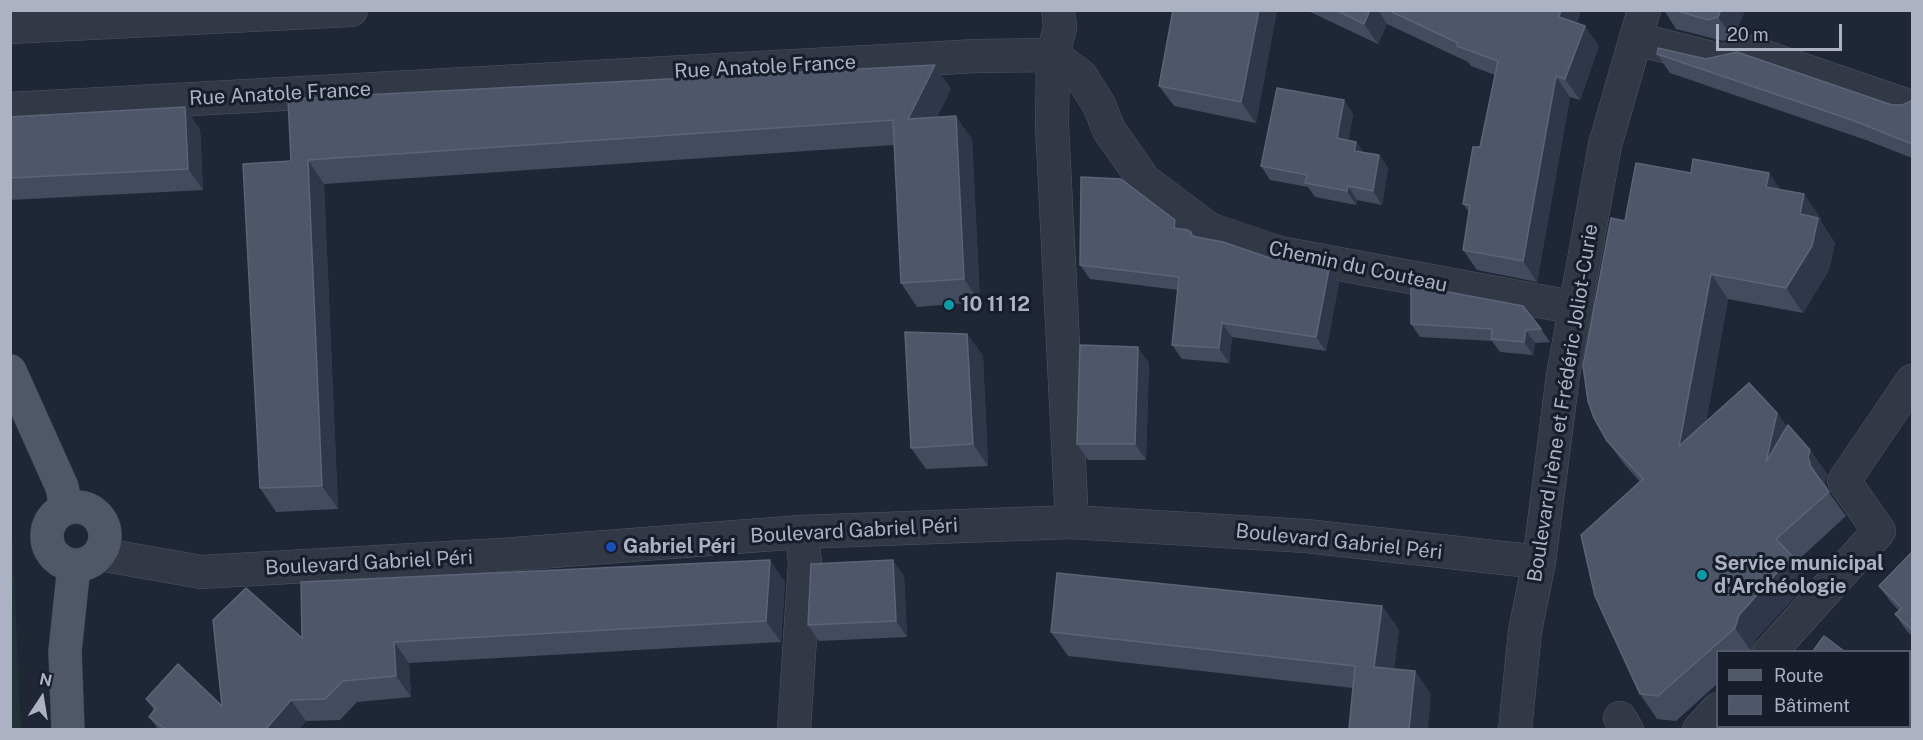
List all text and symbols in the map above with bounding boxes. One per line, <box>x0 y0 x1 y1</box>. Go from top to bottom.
scale bar <box>1719 12 1845 50</box>
text: 20 m <box>1727 24 1769 45</box>
street label: Rue Anatole France <box>673 50 857 84</box>
street label: Rue Anatole France <box>188 77 372 111</box>
street label: Boulevard Irène et Frédéric Joliot-Curie <box>1523 222 1603 584</box>
street label: Chemin du Couteau <box>1267 236 1449 298</box>
place label: 10 11 12 <box>961 293 1030 317</box>
marker: 10 11 12 <box>942 298 956 312</box>
street label: Boulevard Gabriel Péri <box>750 514 958 548</box>
street label: Boulevard Gabriel Péri <box>1234 519 1444 565</box>
place label: Gabriel Péri <box>623 535 736 559</box>
marker: Gabriel Péri <box>604 540 618 554</box>
street label: Boulevard Gabriel Péri <box>265 546 473 580</box>
place label: Service municipal d'Archéologie <box>1714 552 1884 599</box>
marker: Service municipal d'Archéologie <box>1695 568 1709 582</box>
legend <box>1716 650 1911 728</box>
text: Route <box>1774 665 1823 686</box>
north arrow <box>12 668 72 728</box>
text: N <box>38 669 54 690</box>
text: Bâtiment <box>1774 695 1850 716</box>

